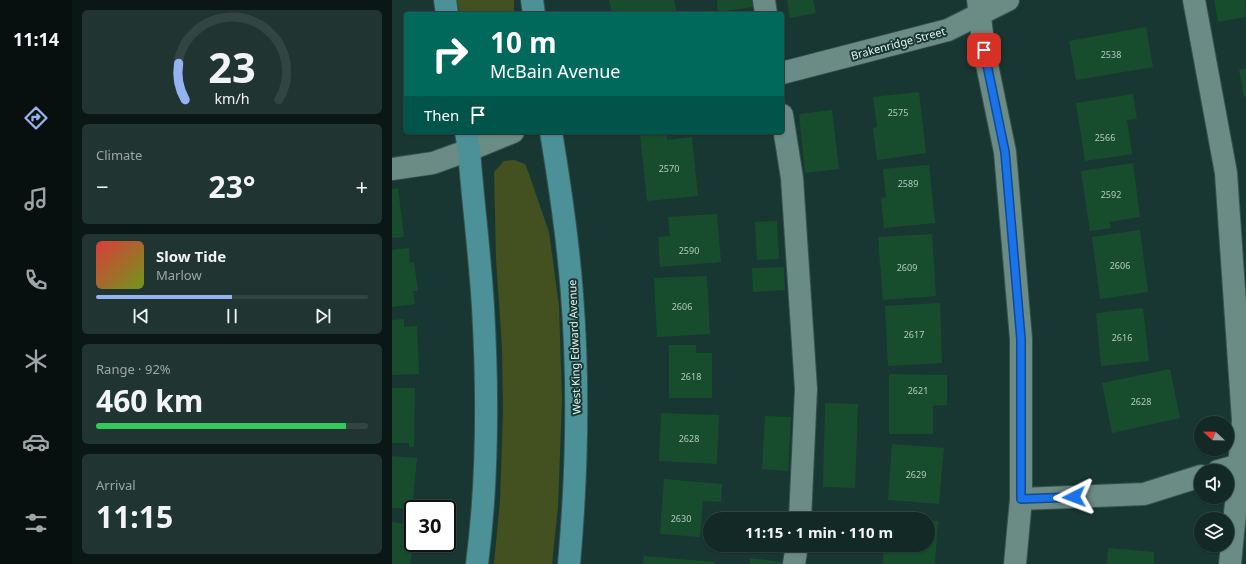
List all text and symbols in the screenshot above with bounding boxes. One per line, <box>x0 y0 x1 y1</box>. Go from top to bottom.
text: 10 m <box>490 23 557 61</box>
street label: Brakenridge Street <box>849 23 947 63</box>
text: 11:14 <box>13 27 59 51</box>
icon: right <box>424 28 476 80</box>
pin <box>967 33 1001 67</box>
text: 23 <box>208 39 256 95</box>
icon: arrive <box>973 39 995 61</box>
house number: 2538 <box>1101 48 1121 61</box>
text: McBain Avenue <box>490 59 620 83</box>
text: km/h <box>214 89 250 108</box>
icon: directions <box>22 104 50 132</box>
icon: arrive <box>467 104 489 126</box>
text: Then <box>424 105 459 125</box>
house number: 2575 <box>888 106 908 119</box>
house number: 2566 <box>1095 131 1115 144</box>
text: Climate <box>96 146 142 164</box>
house number: 2570 <box>659 162 679 175</box>
text: 23° <box>208 166 256 207</box>
text: − <box>96 171 109 201</box>
text: + <box>355 171 368 201</box>
house number: 2589 <box>898 177 918 190</box>
icon: music <box>22 185 50 213</box>
house number: 2592 <box>1101 188 1121 201</box>
house number: 2590 <box>679 244 699 257</box>
text: Slow Tide <box>156 246 226 266</box>
house number: 2606 <box>1110 259 1130 272</box>
house number: 2609 <box>897 261 917 274</box>
icon: phone <box>22 266 50 294</box>
text: Marlow <box>156 266 202 284</box>
street label: West King Edward Avenue <box>564 279 584 415</box>
house number: 2606 <box>672 300 692 313</box>
icon: previous <box>130 305 152 327</box>
icon: pause <box>221 305 243 327</box>
icon: next <box>312 305 334 327</box>
house number: 2617 <box>904 328 924 341</box>
house number: 2616 <box>1112 331 1132 344</box>
icon: climate <box>22 347 50 375</box>
text: Range · 92% <box>96 360 171 378</box>
house number: 2618 <box>681 370 701 383</box>
text: 460 km <box>96 380 203 421</box>
house number: 2621 <box>908 384 928 397</box>
house number: 2628 <box>1131 395 1151 408</box>
north arrow <box>1194 416 1234 456</box>
map controls <box>1194 416 1234 552</box>
icon: car <box>22 428 50 456</box>
house number: 2628 <box>679 432 699 445</box>
button: sound <box>1194 464 1234 504</box>
house number: 2629 <box>906 468 926 481</box>
text: Arrival <box>96 476 136 494</box>
position arrow <box>1053 476 1095 518</box>
text: 11:15 <box>96 496 173 537</box>
speed limit sign: 30 <box>404 500 456 552</box>
icon: filters <box>22 509 50 537</box>
house number: 2630 <box>671 512 691 525</box>
button: layers <box>1194 512 1234 552</box>
text: 11:15 · 1 min · 110 m <box>745 522 893 542</box>

